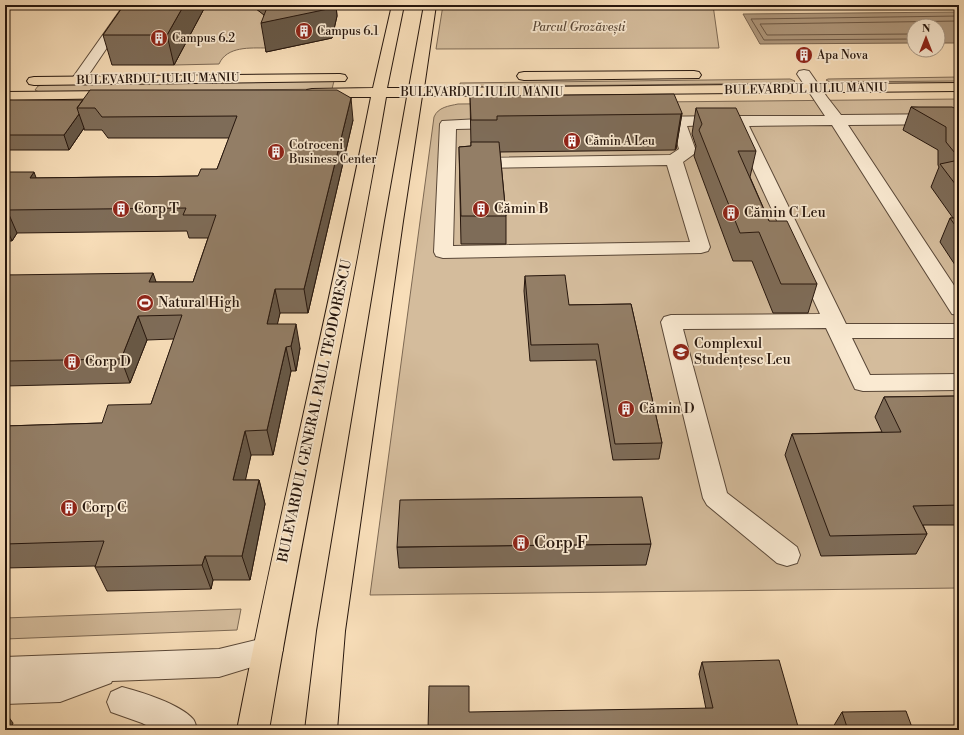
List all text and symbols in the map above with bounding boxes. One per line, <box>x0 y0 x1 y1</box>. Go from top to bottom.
north arrow <box>906 18 946 58</box>
park label: Parcul Grozăvești <box>531 20 626 35</box>
building icon: Campus 6.1 <box>294 21 314 41</box>
text: N <box>922 22 931 36</box>
place label: Campus 6.1 <box>317 24 379 39</box>
building icon: Campus 6.2 <box>149 28 169 48</box>
place label: Campus 6.2 <box>172 31 235 46</box>
building icon: Apa Nova <box>794 45 814 65</box>
place label: Apa Nova <box>816 48 869 63</box>
street label: BULEVARDUL IULIU MANIU <box>75 70 240 88</box>
street label: BULEVARDUL IULIU MANIU <box>723 80 888 98</box>
street label: BULEVARDUL IULIU MANIU <box>400 85 564 100</box>
building icon: Cămin A Leu <box>562 131 582 151</box>
place label: Cămin A Leu <box>585 134 655 149</box>
place label: Cotroceni Business Center <box>288 138 377 167</box>
building icon: Cotroceni Business Center <box>266 142 286 162</box>
building icon: Corp T <box>111 199 131 219</box>
building icon: Cămin B <box>471 199 491 219</box>
place label: Corp T <box>134 200 179 218</box>
place label: Cămin B <box>494 200 549 218</box>
building icon: Cămin C Leu <box>721 203 741 223</box>
place label: Cămin C Leu <box>744 204 826 222</box>
street label: BULEVARDUL GENERAL PAUL TEODORESCU <box>274 257 356 565</box>
sports icon: Natural High <box>135 293 155 313</box>
place label: Natural High <box>158 294 240 312</box>
place label: Complexul Studențesc Leu <box>694 335 791 369</box>
school or university icon: Complexul Studențesc Leu <box>671 342 691 362</box>
building icon: Corp D <box>62 352 82 372</box>
place label: Corp D <box>85 353 131 371</box>
building icon: Cămin D <box>616 399 636 419</box>
place label: Cămin D <box>639 400 695 418</box>
building icon: Corp C <box>59 498 79 518</box>
place label: Corp C <box>82 499 127 517</box>
place label: Corp F <box>534 532 588 554</box>
building icon: Corp F <box>511 533 531 553</box>

